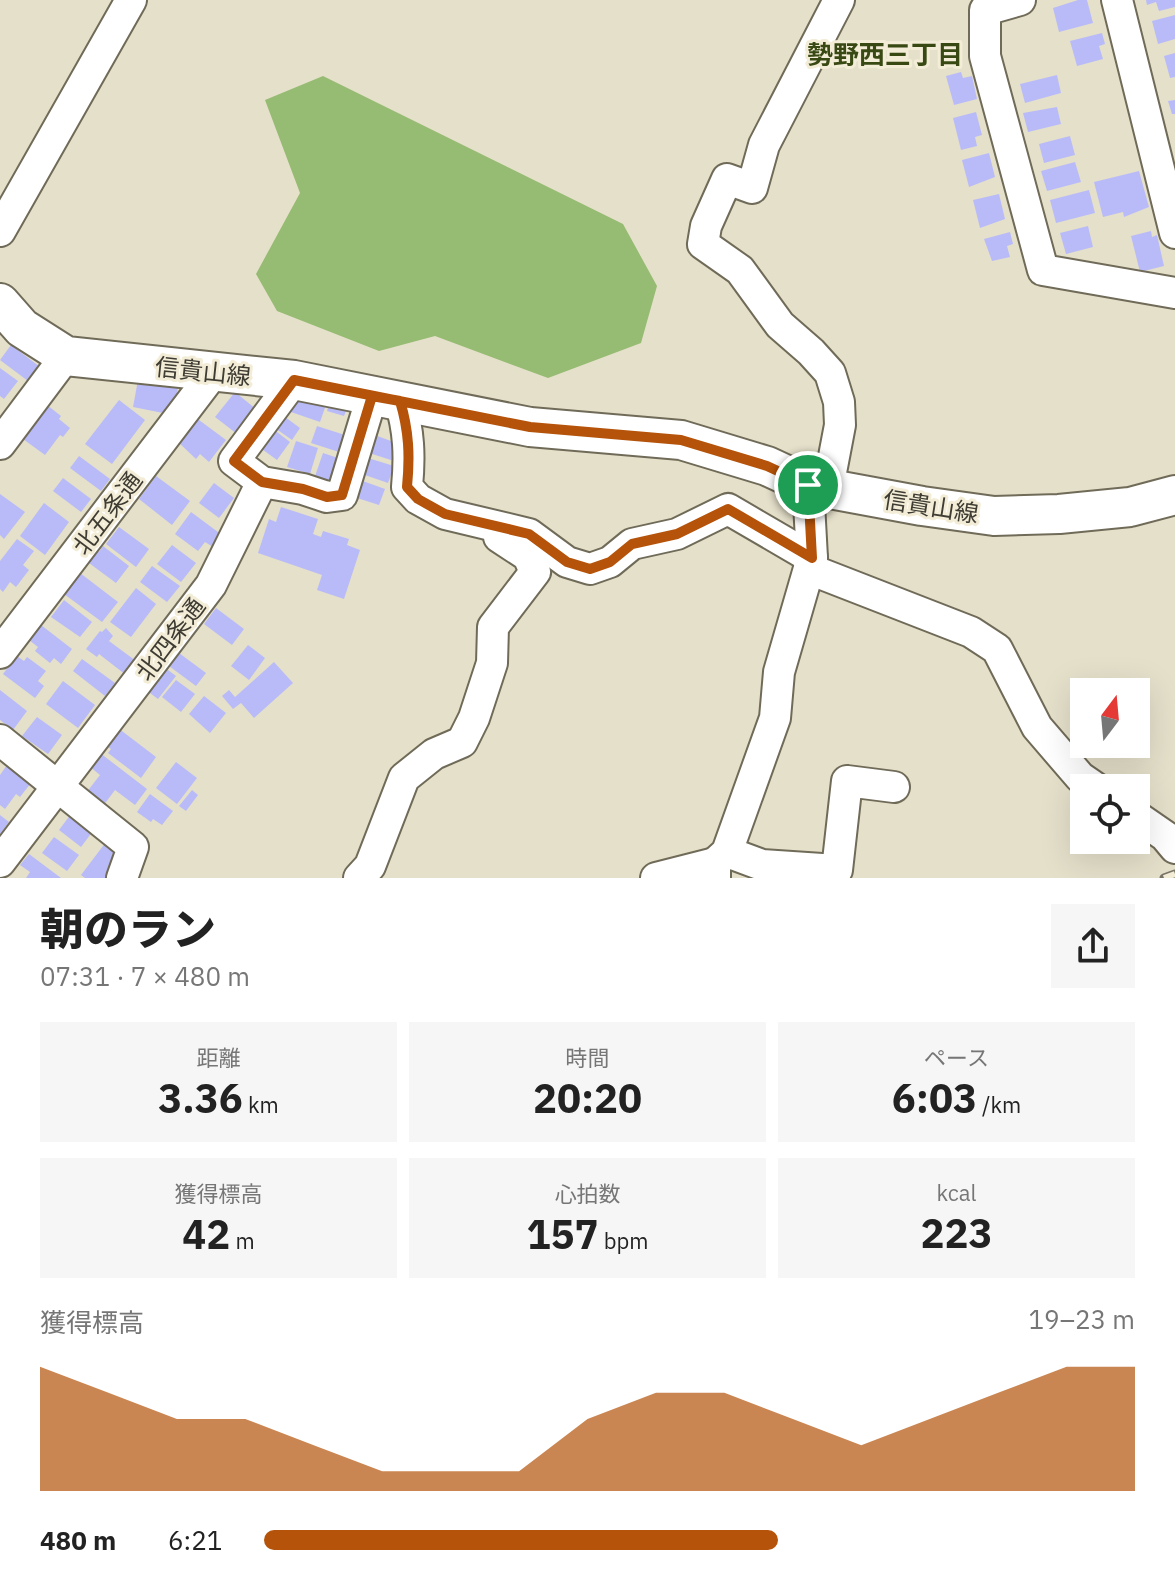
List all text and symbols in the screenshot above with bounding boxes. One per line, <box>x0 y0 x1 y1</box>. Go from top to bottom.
district label: 勢野西三丁目 <box>807 37 963 71</box>
street label: 信貴山線 <box>154 350 252 392</box>
pin <box>774 451 842 519</box>
icon: arrive <box>786 463 830 507</box>
street label: 北五条通 <box>65 465 149 561</box>
street label: 信貴山線 <box>881 483 981 529</box>
street label: 北四条通 <box>128 591 212 687</box>
north arrow <box>1070 678 1150 758</box>
map controls <box>1070 678 1150 854</box>
button: locate <box>1070 774 1150 854</box>
text: 朝のラン <box>40 900 216 957</box>
button: share <box>1051 904 1135 988</box>
text: 07:31 · 7 × 480 m <box>40 959 250 993</box>
text: 距離 <box>196 1043 241 1072</box>
text: 時間 <box>565 1043 610 1072</box>
text: ペース <box>924 1043 989 1072</box>
text: 3.36 <box>158 1072 243 1124</box>
text: 20:20 <box>533 1072 642 1124</box>
text: 6:03 <box>892 1072 977 1124</box>
text: km <box>243 1090 279 1119</box>
text: /km <box>977 1090 1021 1119</box>
text: kcal <box>936 1178 977 1207</box>
text: 獲得標高 <box>174 1179 263 1208</box>
text: 心拍数 <box>554 1179 621 1208</box>
text: 223 <box>921 1207 993 1259</box>
text: 42 <box>182 1208 230 1260</box>
text: 157 <box>527 1208 599 1260</box>
text: m <box>230 1226 255 1255</box>
text: bpm <box>599 1226 648 1255</box>
text: 19–23 m <box>1028 1302 1135 1336</box>
text: 獲得標高 <box>40 1305 144 1339</box>
text: 480 m <box>40 1523 116 1557</box>
text: 6:21 <box>168 1523 222 1557</box>

